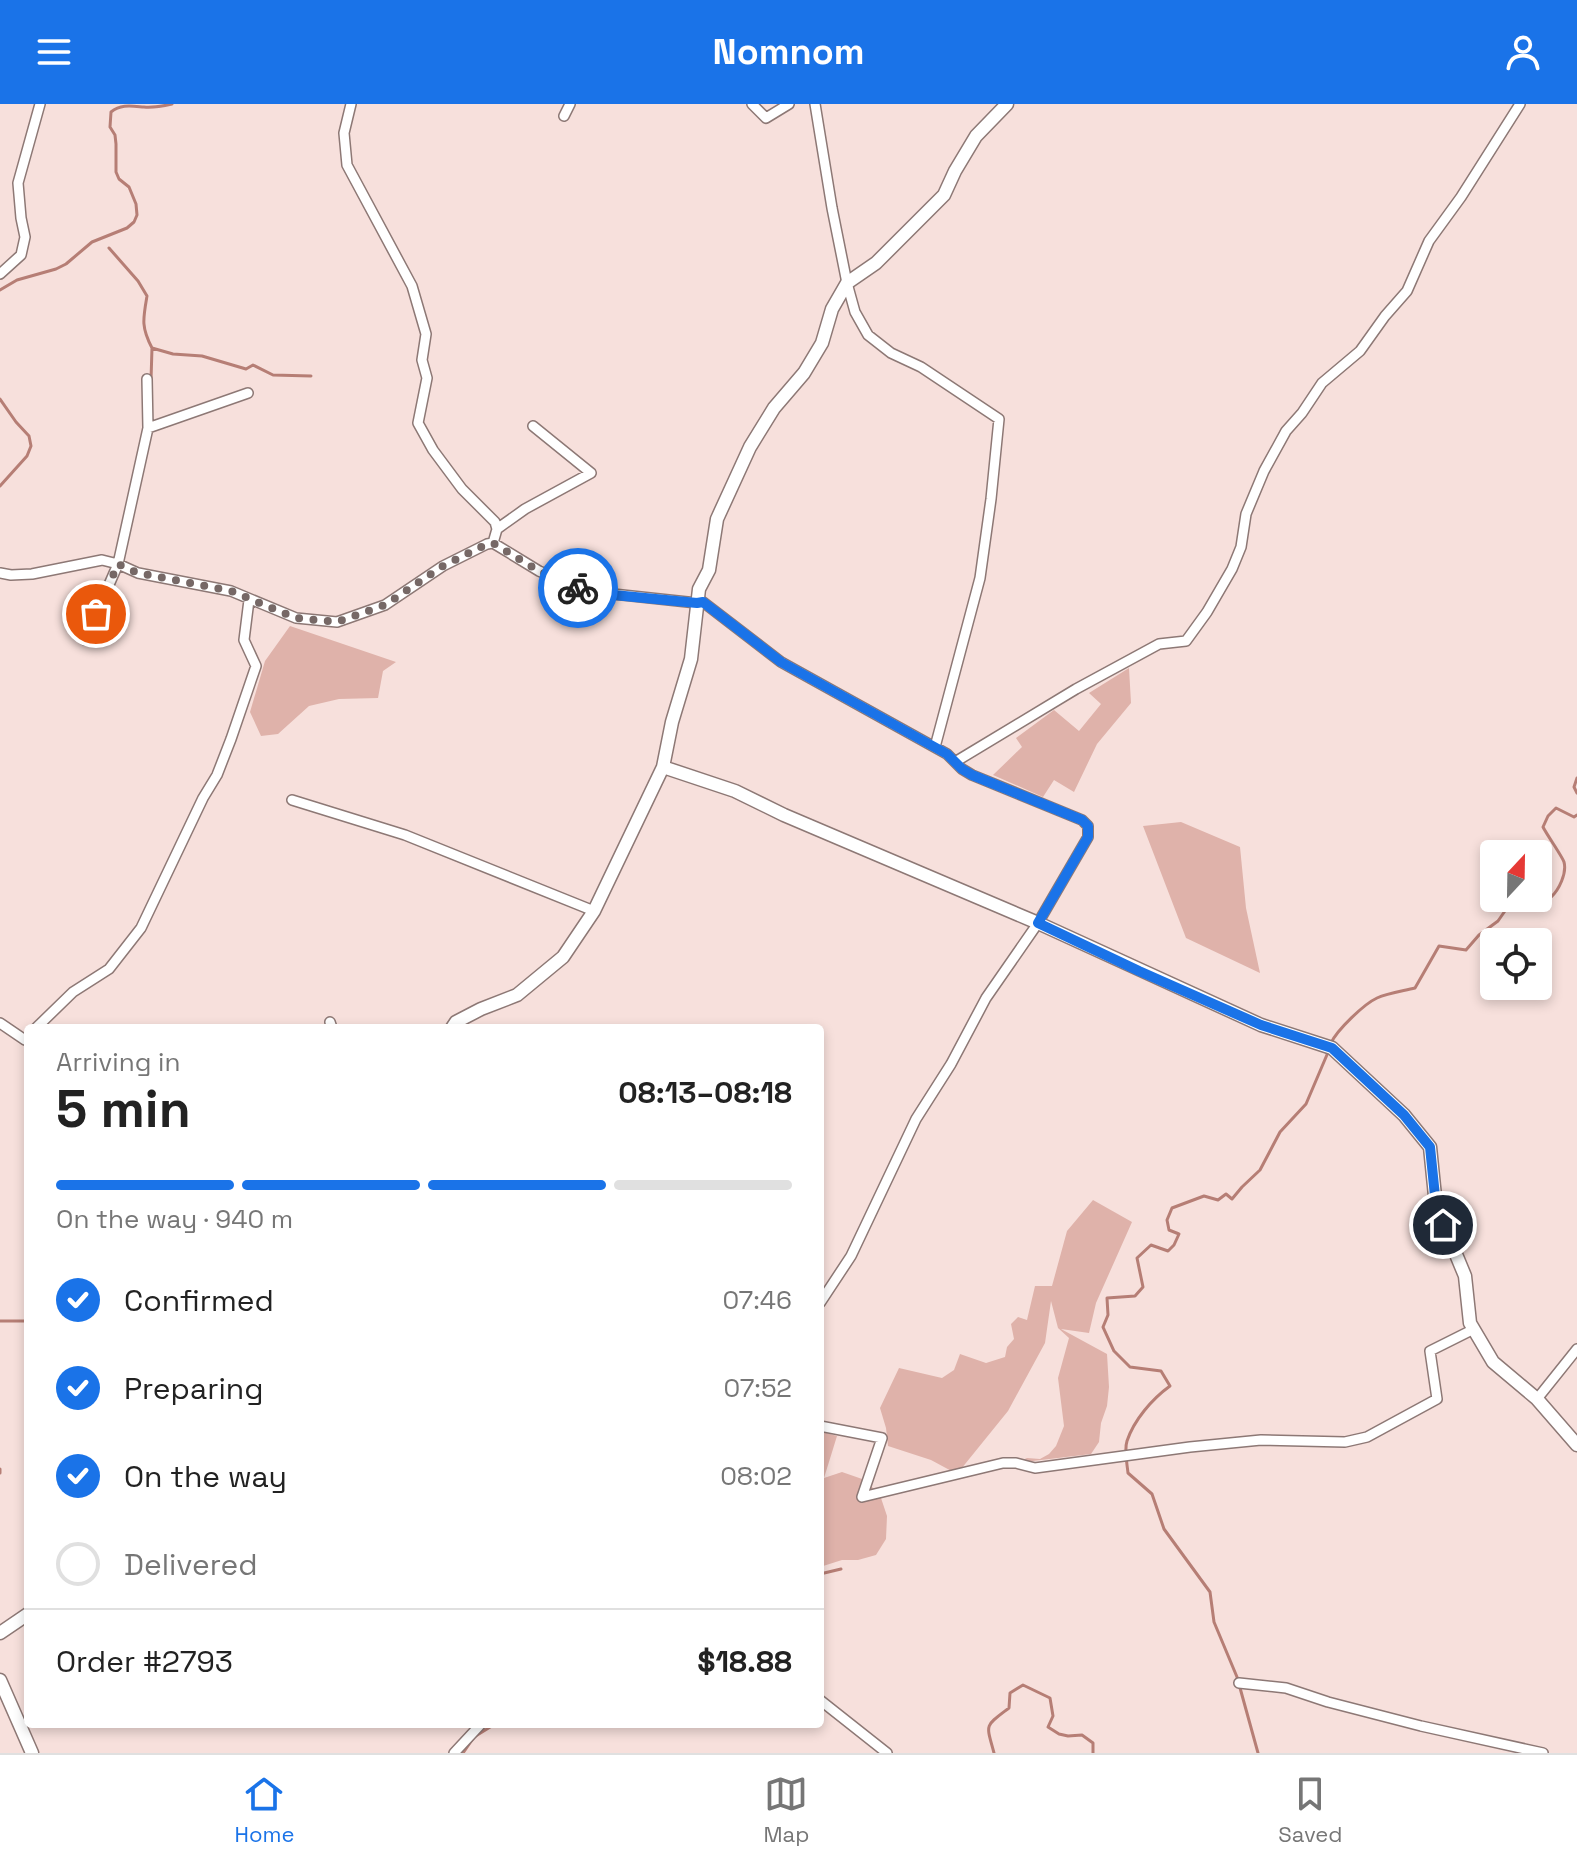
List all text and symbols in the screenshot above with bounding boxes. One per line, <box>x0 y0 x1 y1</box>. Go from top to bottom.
text: Nomnom <box>713 29 864 75</box>
icon: menu <box>32 30 76 74</box>
icon: person <box>1501 30 1545 74</box>
courier <box>538 548 618 628</box>
icon: bike <box>556 566 600 610</box>
pin <box>62 580 130 648</box>
icon: bag <box>74 592 118 636</box>
north arrow <box>1480 840 1552 912</box>
map controls <box>1480 840 1552 1000</box>
button: locate <box>1480 928 1552 1000</box>
text: Arriving in <box>56 1045 180 1079</box>
text: 08:13–08:18 <box>618 1073 792 1112</box>
text: 5 min <box>56 1076 191 1142</box>
pin <box>1409 1191 1477 1259</box>
text: On the way · 940 m <box>56 1202 293 1236</box>
icon: home <box>1421 1203 1465 1247</box>
icon: check <box>56 1278 100 1322</box>
text: Confirmed <box>124 1281 274 1320</box>
text: 07:46 <box>722 1283 792 1317</box>
icon: check <box>56 1366 100 1410</box>
text: Preparing <box>124 1369 263 1408</box>
text: 07:52 <box>724 1371 792 1405</box>
icon: check <box>56 1454 100 1498</box>
text: On the way <box>124 1457 287 1496</box>
text: 08:02 <box>720 1459 792 1493</box>
text: Delivered <box>124 1545 258 1584</box>
text: Order #2793 <box>56 1642 233 1681</box>
text: $18.88 <box>697 1642 792 1681</box>
tab: Home <box>235 1772 294 1848</box>
tab: Map <box>763 1772 809 1848</box>
tab: Saved <box>1278 1772 1343 1848</box>

